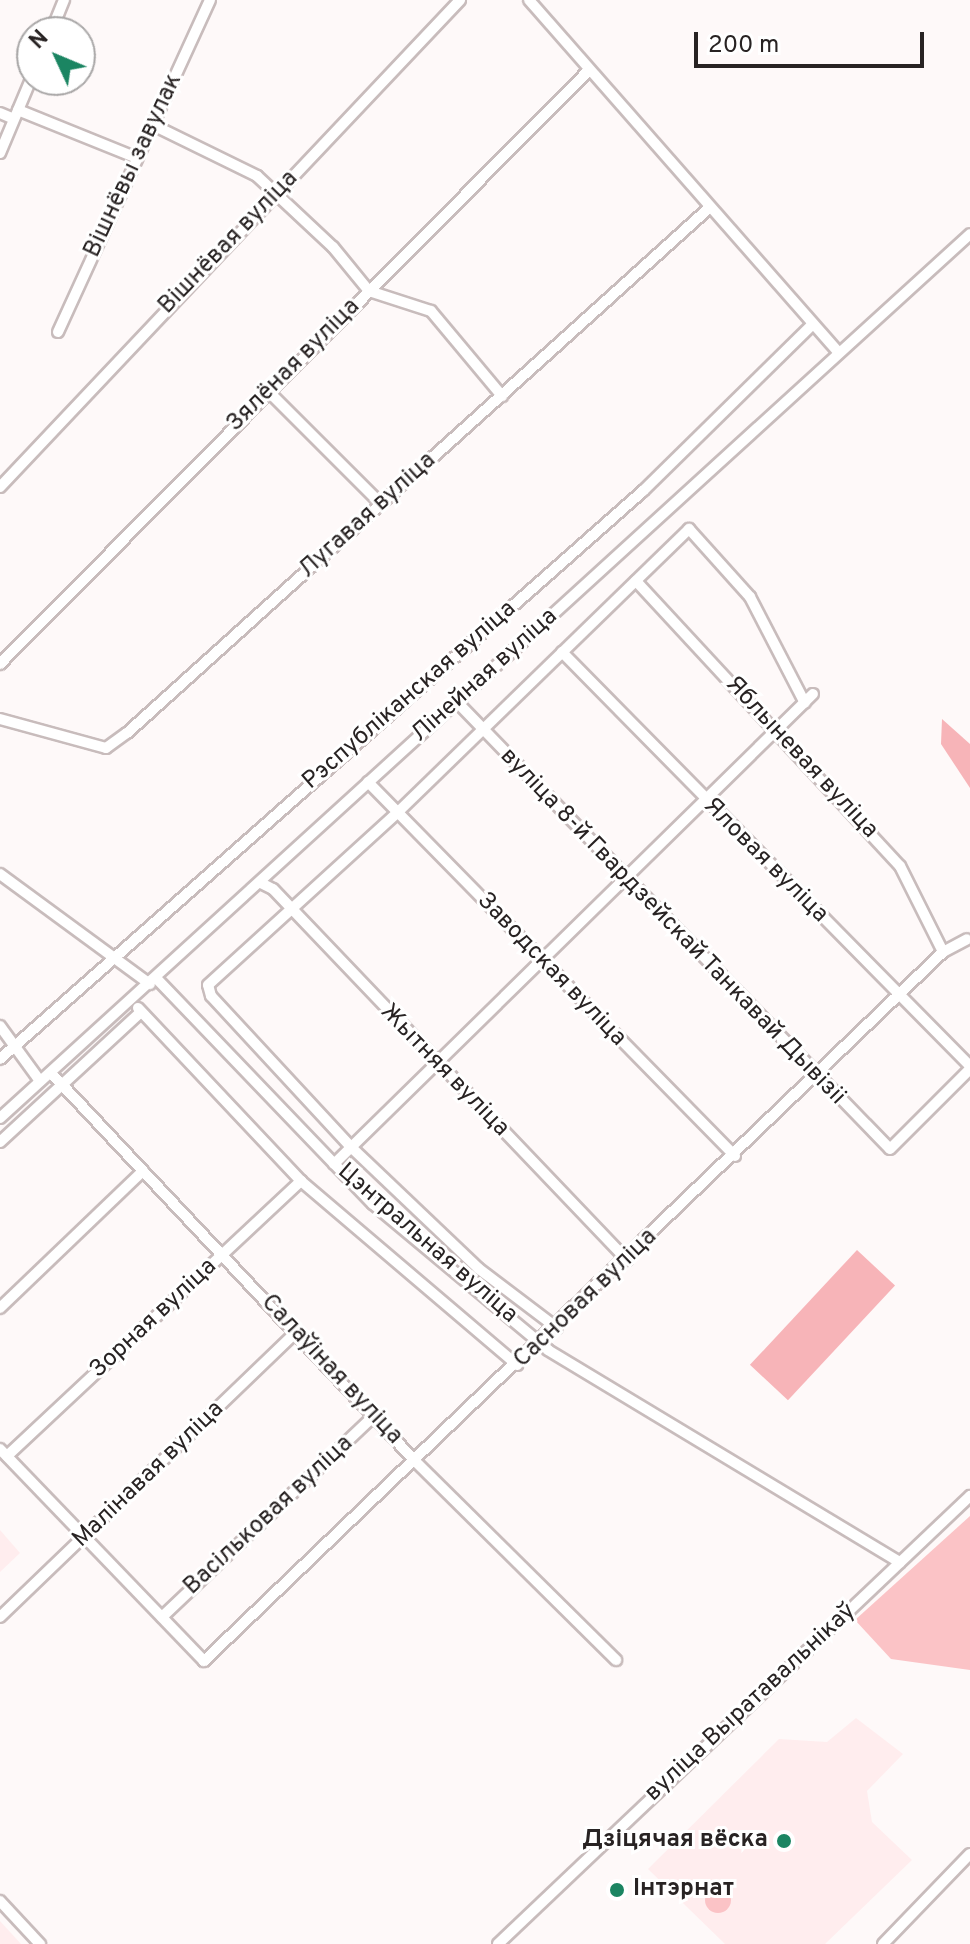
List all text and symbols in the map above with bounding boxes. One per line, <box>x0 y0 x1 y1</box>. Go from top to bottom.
north arrow <box>16 16 96 96</box>
scale bar <box>698 16 928 66</box>
text: N <box>25 25 55 55</box>
text: 200 m <box>708 31 779 61</box>
street label: Вішнёвы завулак <box>79 70 189 262</box>
street label: Вішнёвая вуліца <box>153 165 305 321</box>
street label: Зялёная вуліца <box>221 293 367 439</box>
street label: Лугавая вуліца <box>294 447 442 585</box>
street label: Рэспубліканская вуліца <box>297 595 523 797</box>
street label: Лінейная вуліца <box>406 603 564 749</box>
street label: Яблыневая вуліца <box>718 671 884 845</box>
street label: вуліца 8-й Гвардзейскай Танкавай Дывізіі <box>493 742 851 1112</box>
street label: Яловая вуліца <box>696 792 834 930</box>
street label: Заводская вуліца <box>470 887 632 1053</box>
street label: Жытняя вуліца <box>373 999 515 1143</box>
street label: Цэнтральная вуліца <box>331 1158 523 1330</box>
street label: Сасновая вуліца <box>508 1223 664 1375</box>
street label: Зорная вуліца <box>85 1253 223 1385</box>
street label: Салаўіная вуліца <box>254 1289 408 1451</box>
street label: Малінавая вуліца <box>67 1396 231 1554</box>
street label: Васільковая вуліца <box>178 1430 360 1602</box>
street label: вуліца Выратавальнікаў <box>640 1598 862 1808</box>
place label: Дзіцячая вёска <box>582 1827 768 1855</box>
marker: Дзіцячая вёска <box>775 1832 793 1850</box>
place label: Інтэрнат <box>633 1876 734 1904</box>
marker: Інтэрнат <box>608 1881 626 1899</box>

